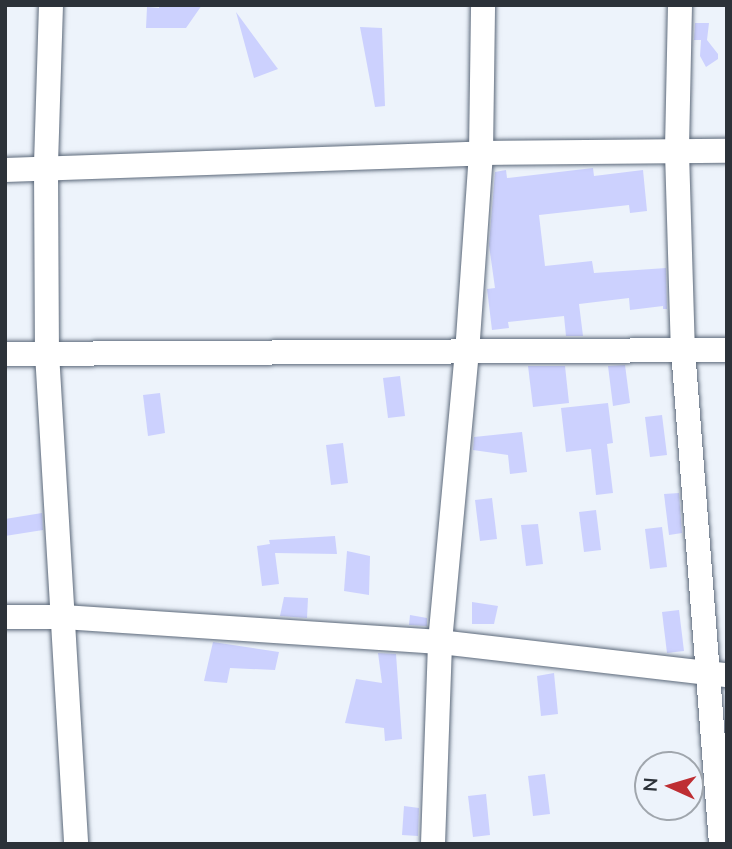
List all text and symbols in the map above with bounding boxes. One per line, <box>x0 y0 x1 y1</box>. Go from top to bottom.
north arrow <box>634 751 704 821</box>
text: N <box>638 777 663 793</box>

